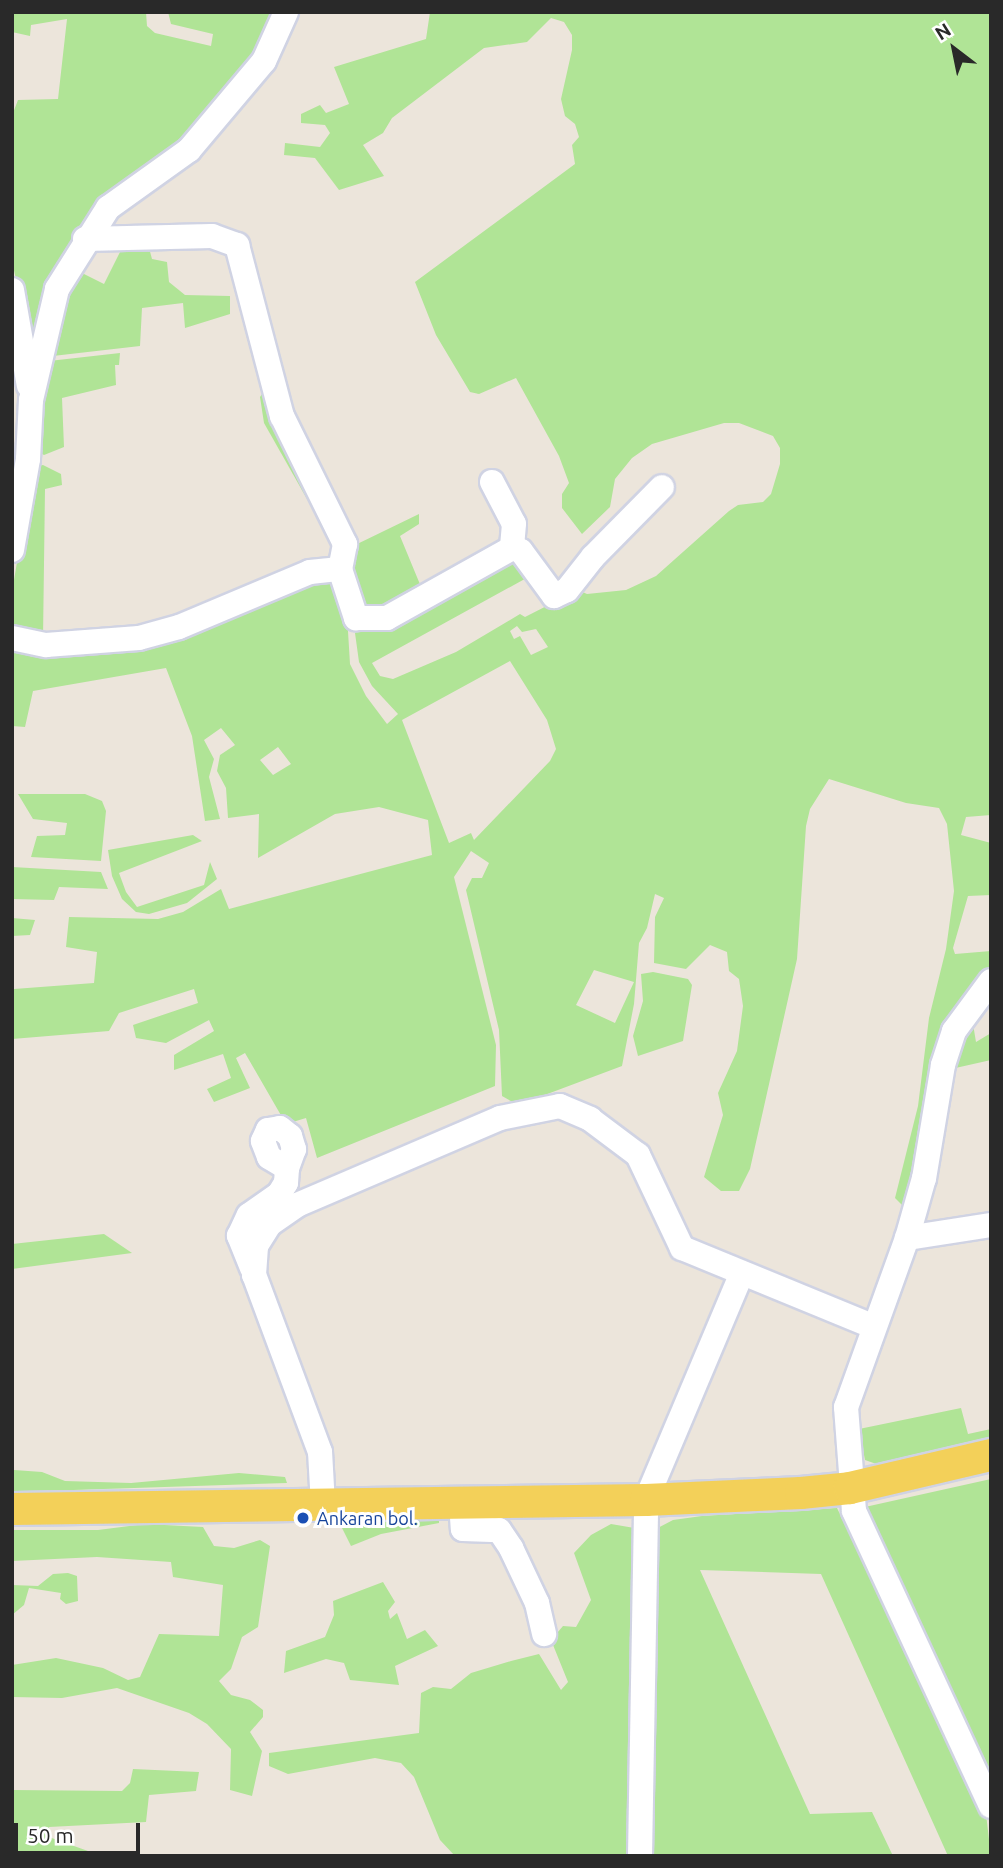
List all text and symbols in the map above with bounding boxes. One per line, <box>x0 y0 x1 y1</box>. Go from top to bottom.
north arrow <box>919 14 989 84</box>
text: N <box>931 18 955 44</box>
place label: Ankaran bol. <box>317 1507 418 1529</box>
marker: Ankaran bol. <box>295 1510 311 1526</box>
scale bar <box>18 1808 144 1852</box>
text: 50 m <box>27 1823 74 1847</box>

